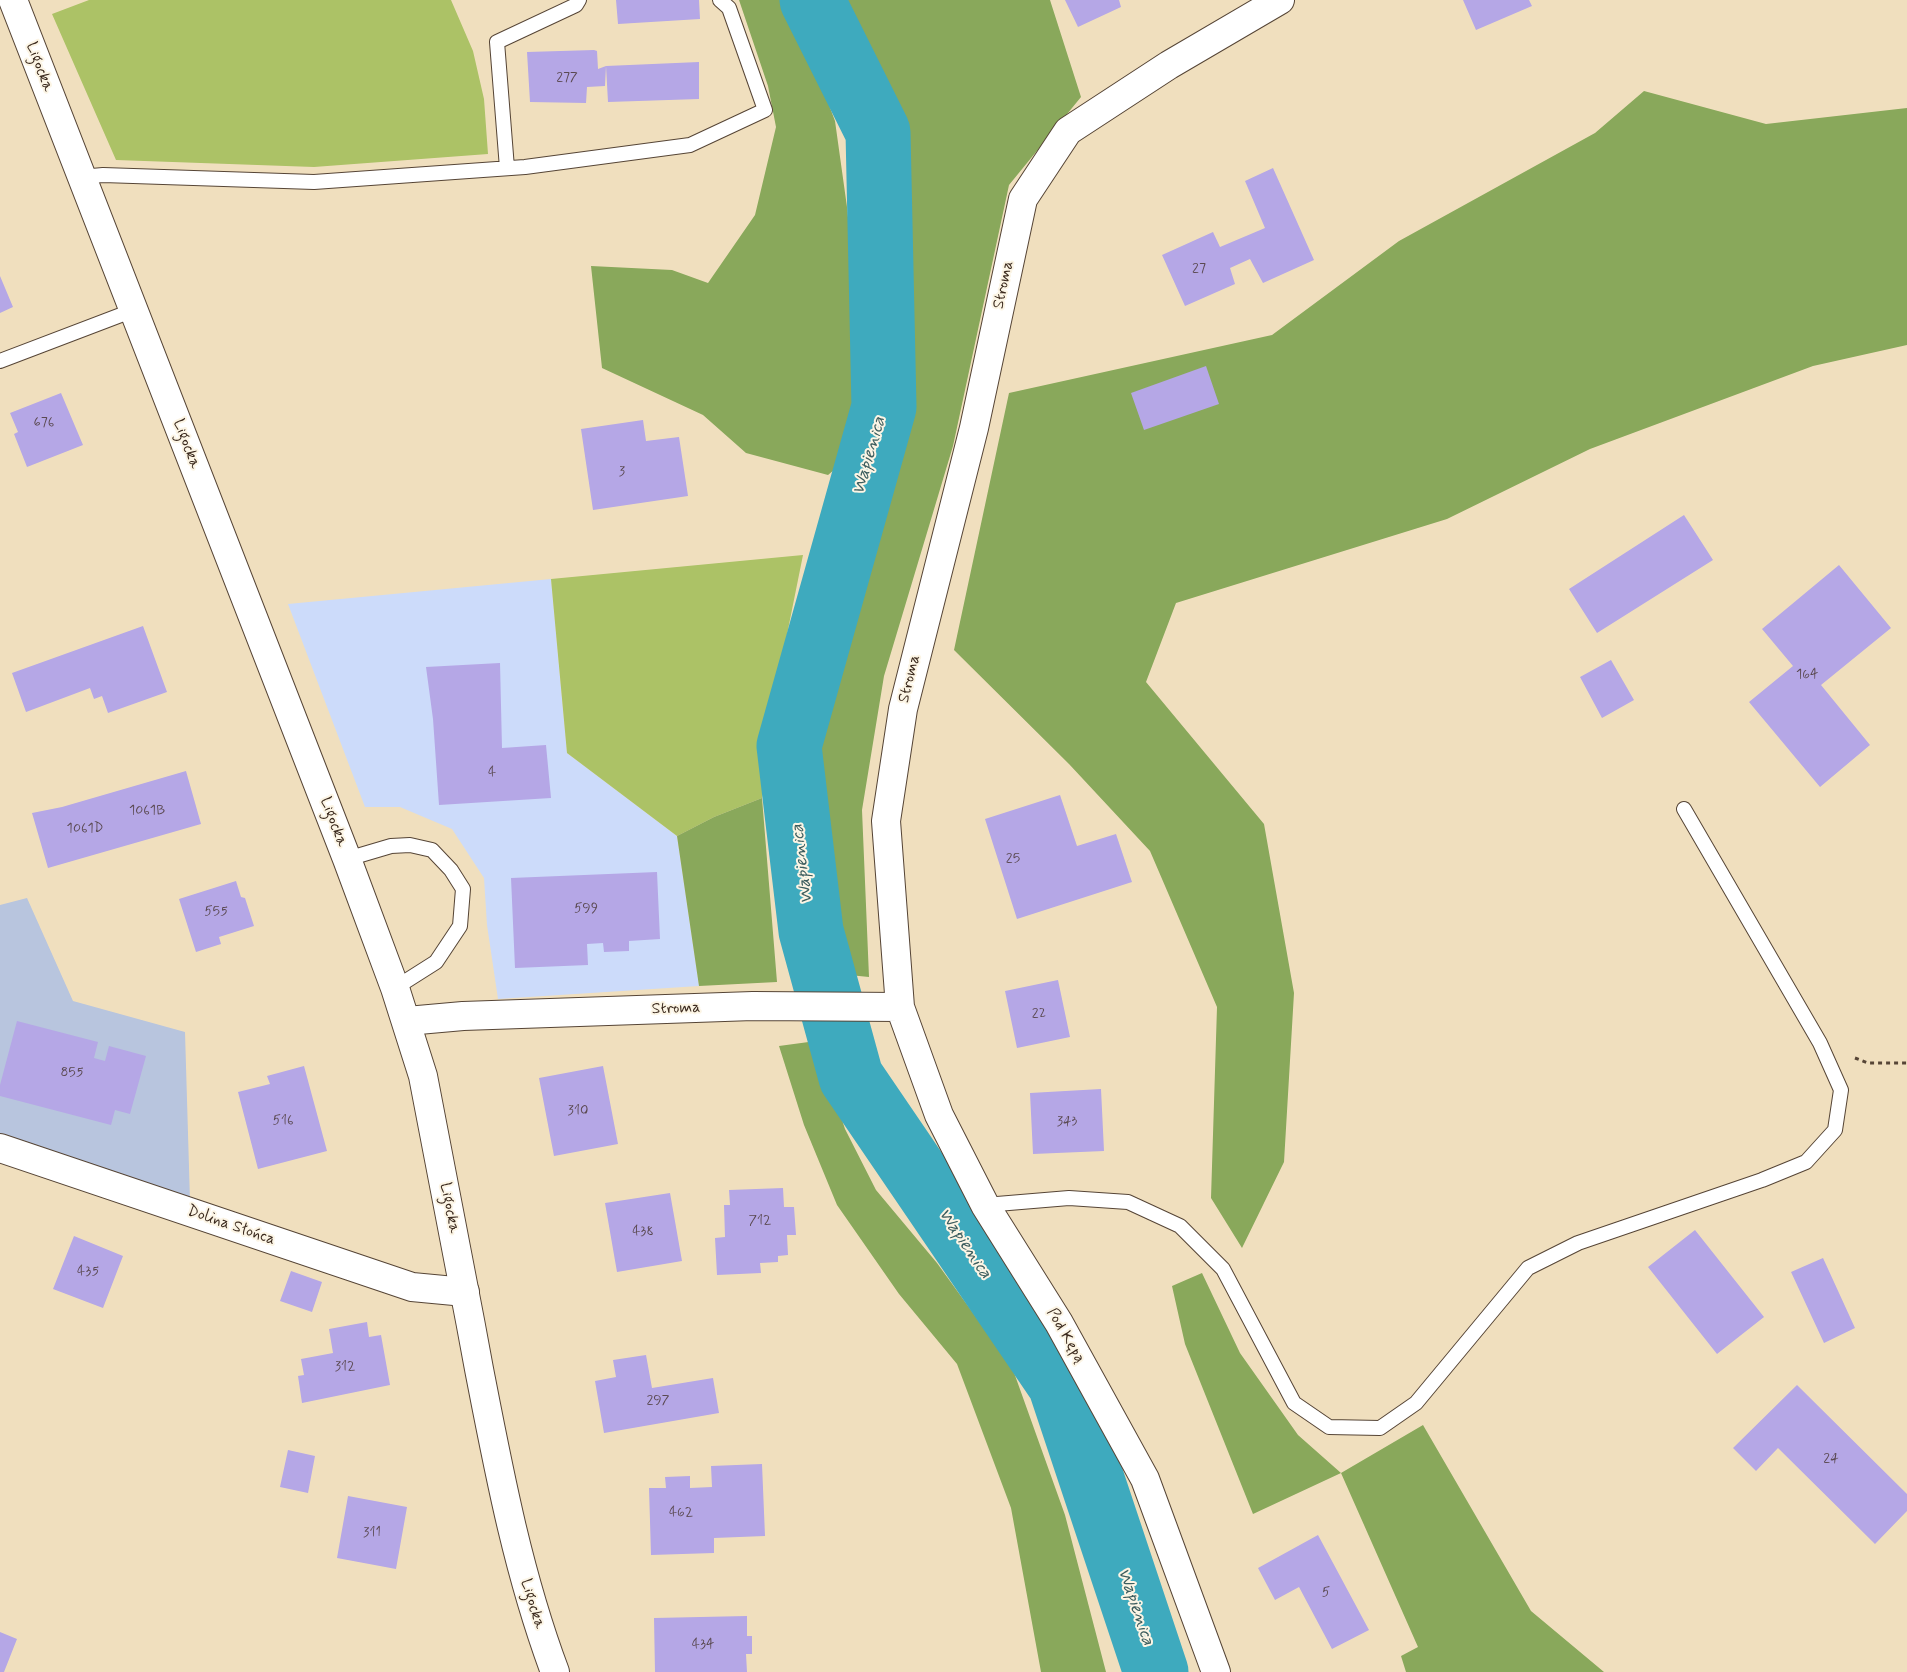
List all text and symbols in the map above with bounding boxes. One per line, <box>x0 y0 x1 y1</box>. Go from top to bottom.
street label: Ligocka <box>21 40 57 94</box>
house number: 277 <box>556 70 578 86</box>
street label: Stroma <box>990 259 1018 311</box>
house number: 27 <box>1192 261 1206 277</box>
water label: Wapienica <box>849 414 891 498</box>
house number: 676 <box>34 415 54 431</box>
street label: Ligocka <box>168 417 204 471</box>
house number: 3 <box>619 464 625 480</box>
street label: Stroma <box>895 653 925 705</box>
house number: 164 <box>1796 667 1818 683</box>
house number: 4 <box>488 765 496 781</box>
street label: Ligocka <box>315 795 351 849</box>
house number: 1061B <box>129 803 165 819</box>
house number: 1061D <box>67 821 103 837</box>
water label: Wapienica <box>787 823 819 905</box>
house number: 25 <box>1006 851 1020 867</box>
house number: 599 <box>574 901 598 917</box>
house number: 555 <box>204 904 228 920</box>
street label: Stroma <box>651 999 701 1019</box>
house number: 22 <box>1032 1006 1046 1022</box>
house number: 855 <box>60 1065 84 1081</box>
house number: 310 <box>568 1103 588 1119</box>
house number: 516 <box>272 1113 294 1129</box>
house number: 343 <box>1057 1114 1077 1130</box>
street label: Ligocka <box>435 1181 463 1235</box>
street label: Dolina Słońca <box>185 1202 277 1250</box>
water label: Wapienica <box>933 1205 995 1283</box>
house number: 712 <box>749 1213 771 1229</box>
house number: 438 <box>632 1224 654 1240</box>
house number: 435 <box>77 1264 99 1280</box>
street label: Pod Kępą <box>1042 1305 1088 1367</box>
house number: 312 <box>335 1359 355 1375</box>
house number: 297 <box>646 1393 670 1409</box>
house number: 24 <box>1823 1451 1839 1467</box>
house number: 462 <box>669 1505 693 1521</box>
house number: 311 <box>363 1525 381 1541</box>
water label: Wapienica <box>1112 1566 1158 1648</box>
street label: Ligocka <box>515 1577 549 1631</box>
house number: 5 <box>1322 1585 1330 1601</box>
house number: 434 <box>692 1637 714 1653</box>

